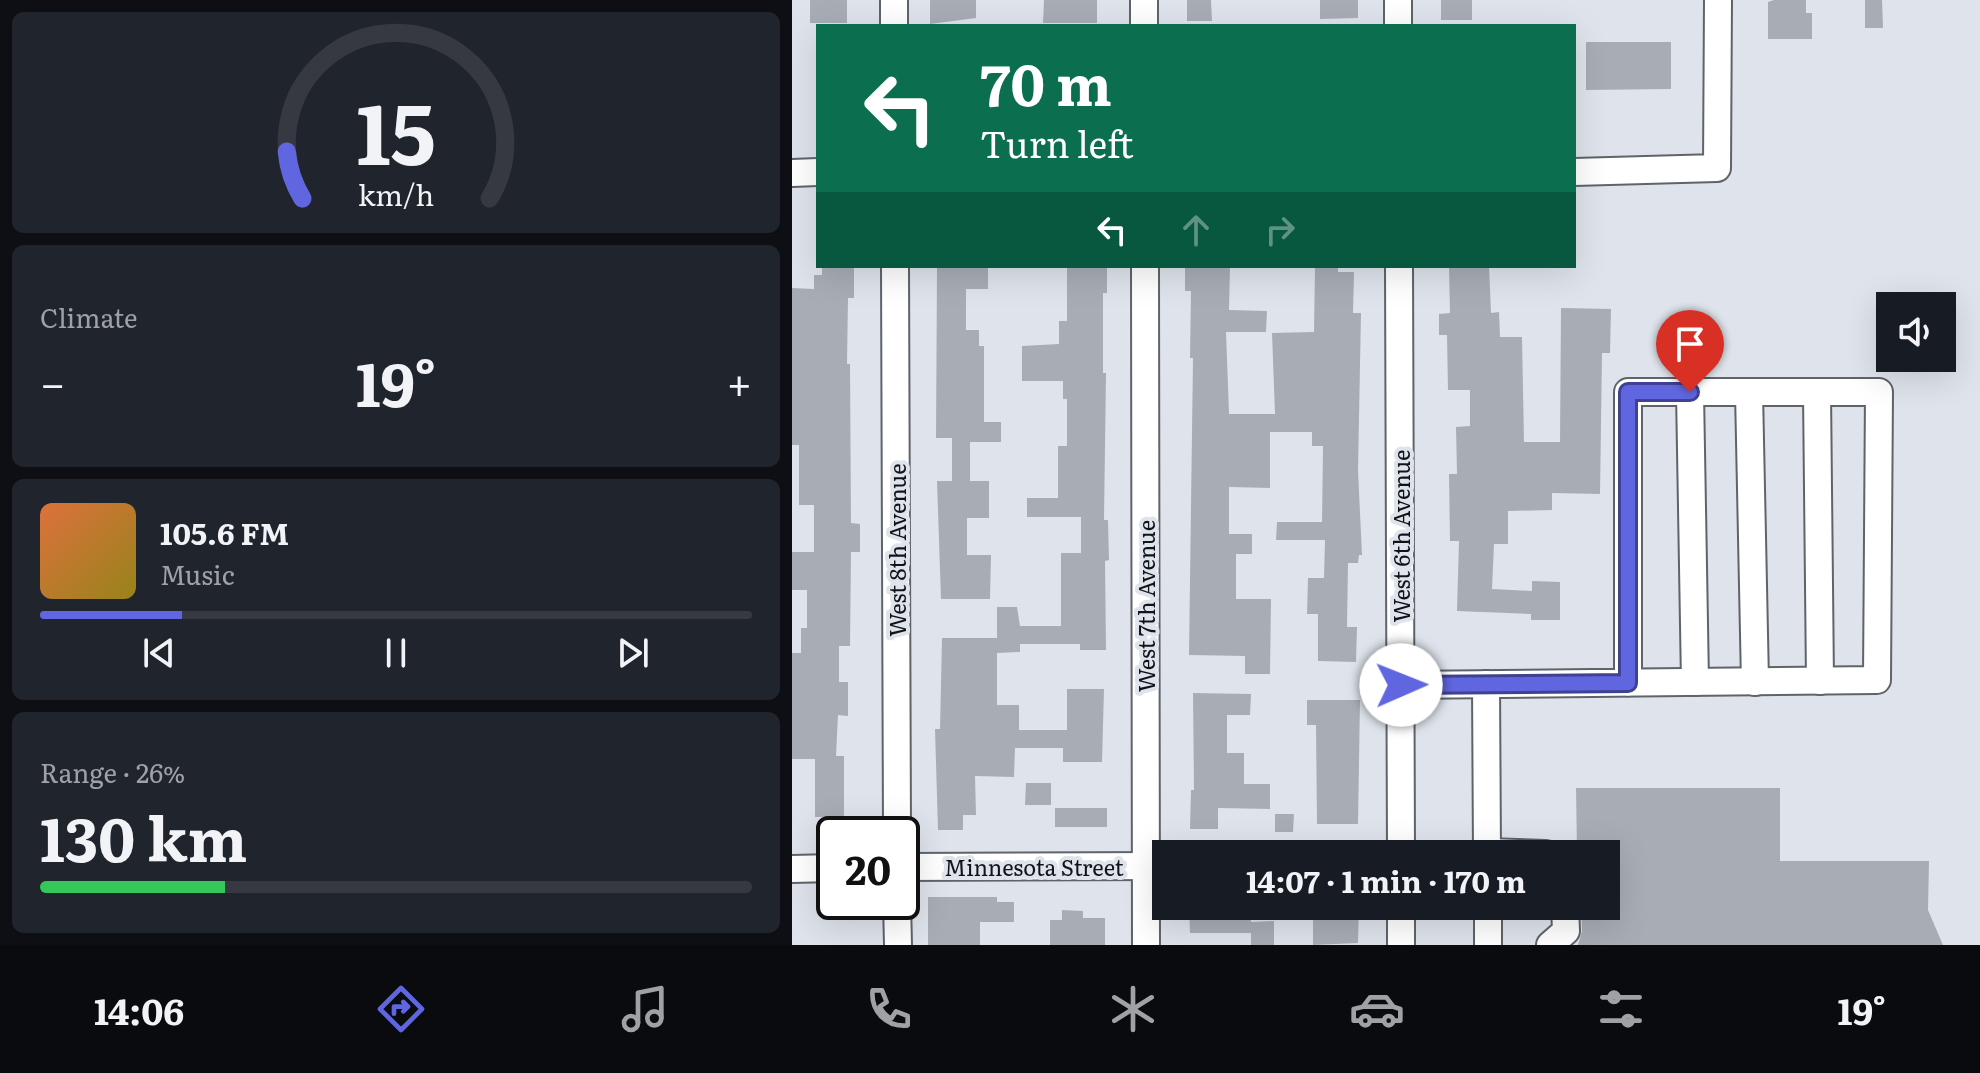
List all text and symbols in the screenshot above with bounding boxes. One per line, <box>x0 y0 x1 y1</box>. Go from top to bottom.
text: 70 m <box>980 40 1112 123</box>
icon: left <box>848 56 952 160</box>
text: 15 <box>356 66 436 190</box>
text: Turn left <box>980 116 1134 169</box>
text: km/h <box>358 172 434 215</box>
icon: left <box>1090 208 1134 252</box>
icon: ahead <box>1174 208 1218 252</box>
icon: right <box>1258 208 1302 252</box>
map controls <box>1876 292 1956 372</box>
button: sound <box>1876 292 1956 372</box>
text: Climate <box>40 297 138 336</box>
pin <box>1656 310 1724 392</box>
icon: arrive <box>1668 322 1712 366</box>
text: 19° <box>356 336 436 425</box>
text: − <box>40 348 66 414</box>
text: + <box>726 348 752 414</box>
street label: West 6th Avenue <box>1384 449 1417 623</box>
street label: West 8th Avenue <box>880 463 913 637</box>
text: 105.6 FM <box>160 510 289 554</box>
street label: West 7th Avenue <box>1129 520 1162 692</box>
text: Music <box>160 554 235 593</box>
icon: previous <box>137 631 181 675</box>
icon: pause <box>374 631 418 675</box>
icon: next <box>611 631 655 675</box>
position arrow <box>1359 643 1443 727</box>
text: Range · 26% <box>40 752 185 791</box>
text: 130 km <box>40 791 247 880</box>
speed limit sign: 20 <box>816 816 920 920</box>
street label: Minnesota Street <box>944 850 1124 883</box>
text: 14:07 · 1 min · 170 m <box>1246 858 1526 902</box>
icon: directions <box>373 981 429 1037</box>
icon: music <box>617 981 673 1037</box>
icon: phone <box>861 981 917 1037</box>
icon: climate <box>1105 981 1161 1037</box>
icon: car <box>1349 981 1405 1037</box>
icon: filters <box>1593 981 1649 1037</box>
text: 14:06 <box>94 983 184 1036</box>
text: 19° <box>1838 983 1886 1036</box>

